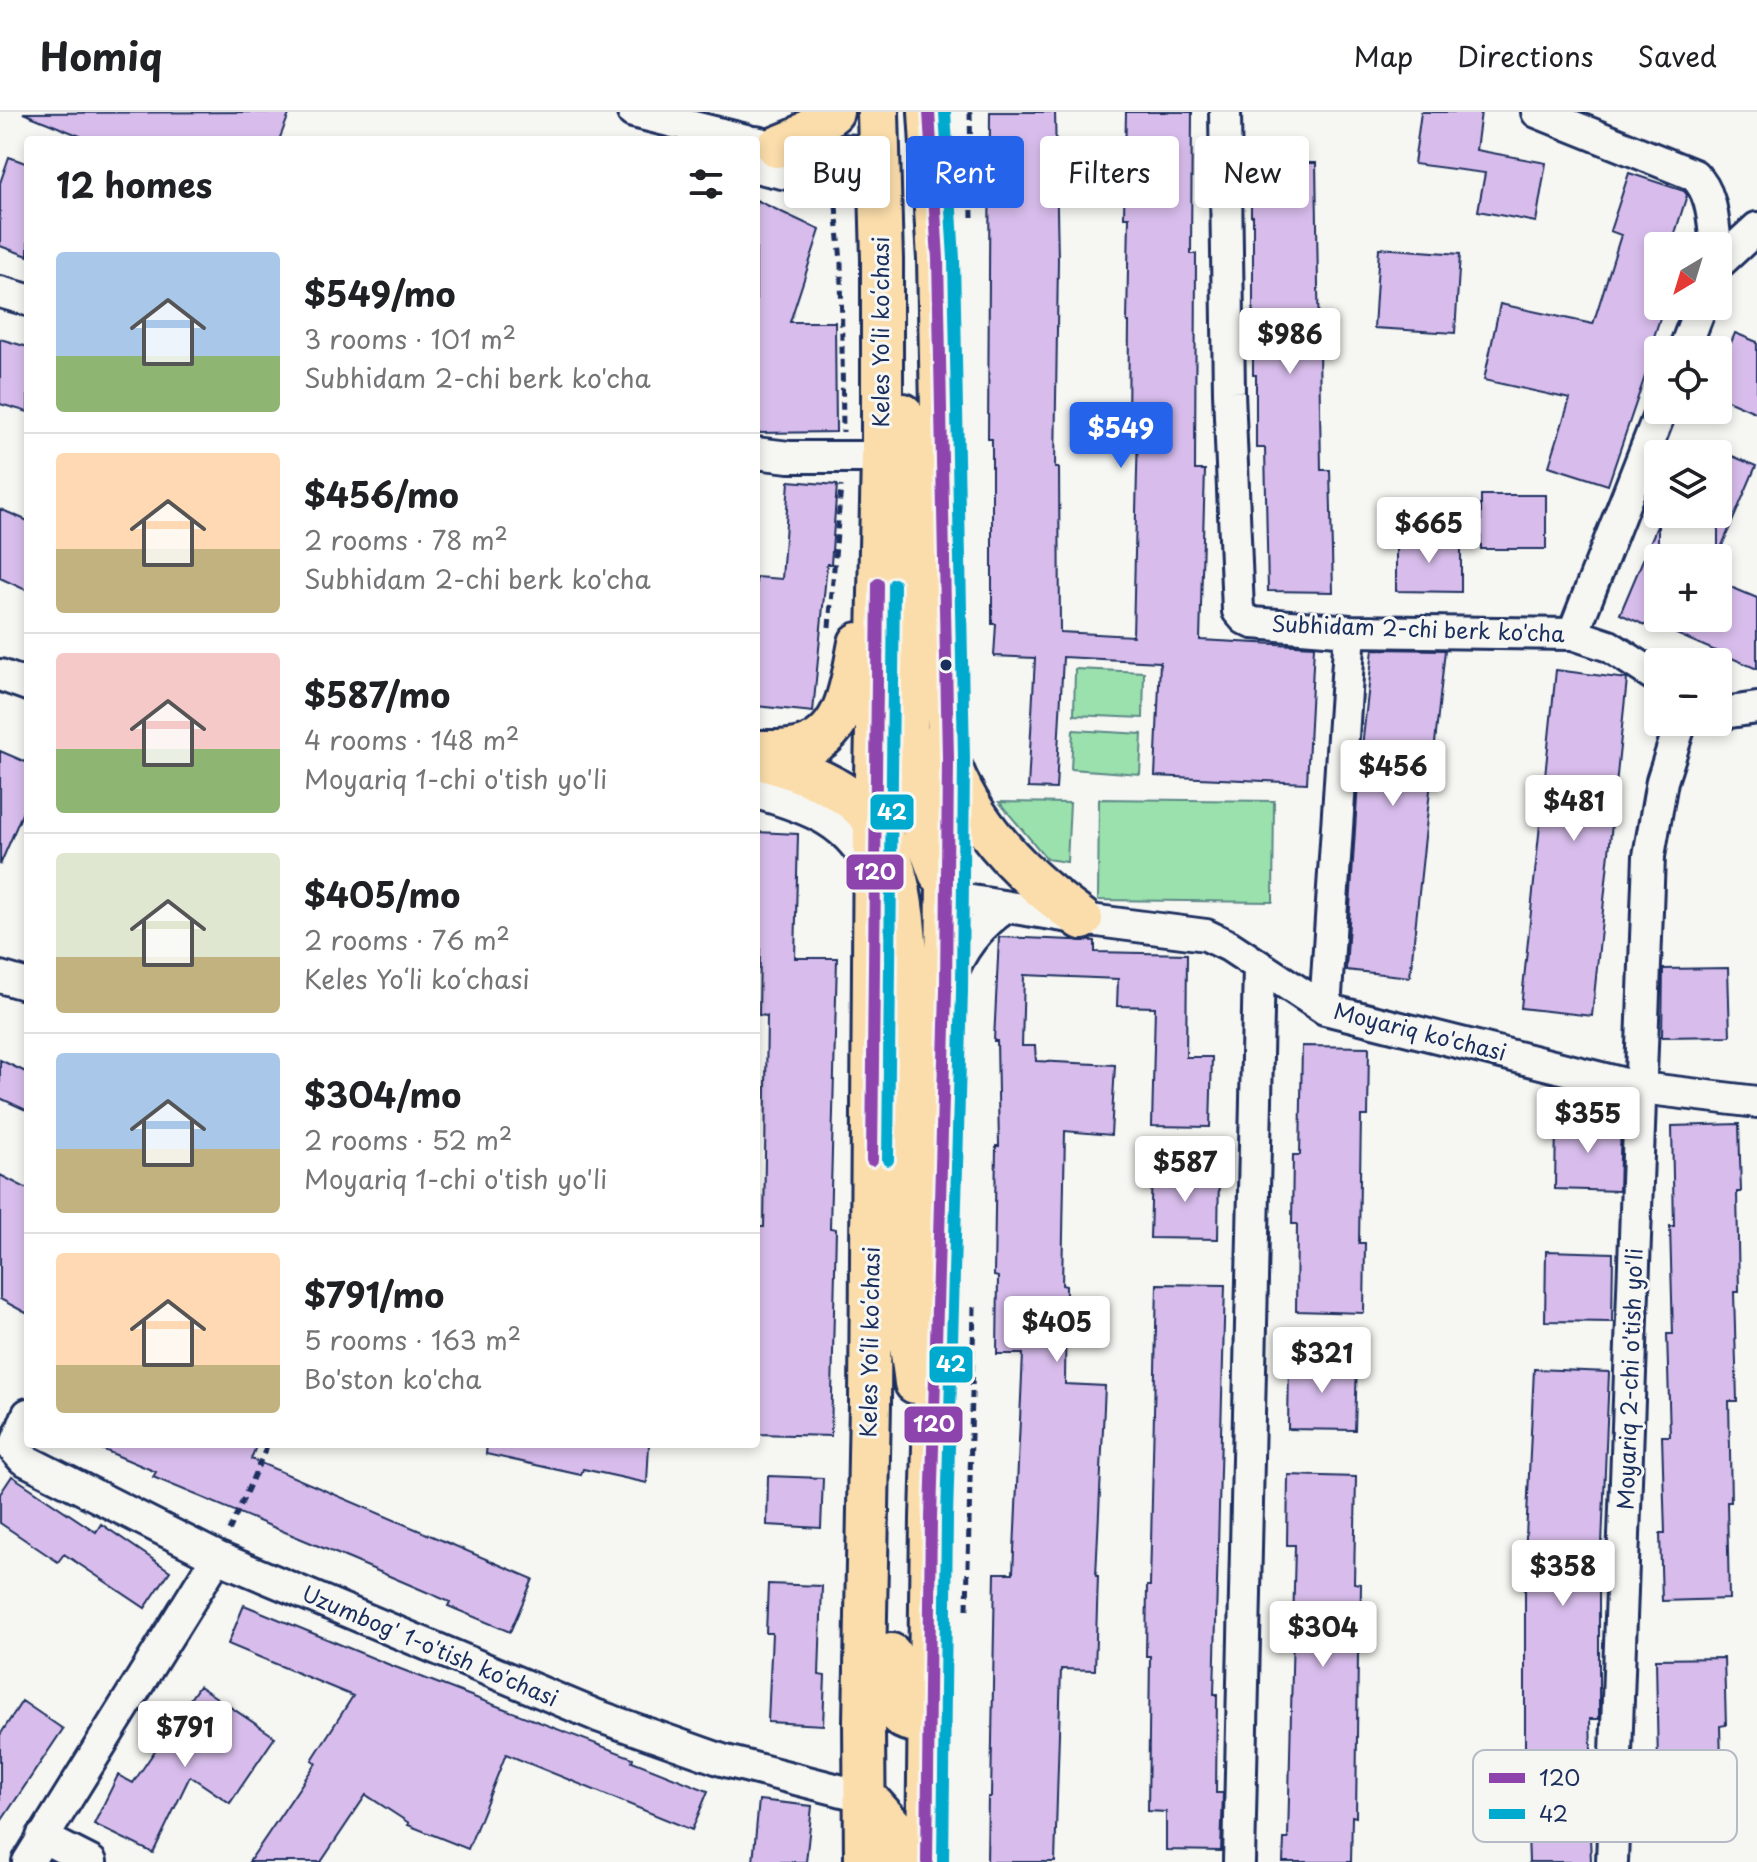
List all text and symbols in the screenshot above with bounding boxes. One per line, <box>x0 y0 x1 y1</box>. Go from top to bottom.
text: Homiq <box>40 27 162 84</box>
text: Map <box>1354 34 1413 77</box>
text: Directions <box>1457 34 1594 77</box>
text: Saved <box>1638 34 1717 77</box>
chip: Buy <box>784 136 890 208</box>
chip: Rent <box>906 136 1024 208</box>
chip: Filters <box>1040 136 1179 208</box>
chip: New <box>1195 136 1309 208</box>
text: 12 homes <box>56 158 212 210</box>
icon: filters <box>684 162 728 206</box>
north arrow <box>1644 232 1732 320</box>
map controls <box>1644 232 1732 736</box>
street label: Keles Yoʻli koʻchasi <box>863 236 896 428</box>
text: $549/mo <box>304 267 456 319</box>
icon: home <box>120 284 216 380</box>
pin: $986 <box>1243 308 1337 376</box>
text: $986 <box>1257 314 1323 353</box>
text: 3 rooms · 101 m² <box>304 319 516 358</box>
button: locate <box>1644 336 1732 424</box>
text: Subhidam 2-chi berk ko'cha <box>304 358 651 397</box>
pin: $549 <box>1074 402 1168 470</box>
text: $549 <box>1088 408 1154 447</box>
button: layers <box>1644 440 1732 528</box>
text: $456/mo <box>304 468 459 520</box>
icon: home <box>120 485 216 581</box>
pin: $665 <box>1382 497 1476 565</box>
text: $665 <box>1395 503 1463 542</box>
text: 2 rooms · 78 m² <box>304 520 508 559</box>
button: + <box>1644 544 1732 632</box>
text: Subhidam 2-chi berk ko'cha <box>304 559 651 598</box>
street label: Subhidam 2-chi berk ko'cha <box>1271 606 1566 649</box>
button: − <box>1644 648 1732 736</box>
unlabelled marker <box>938 657 954 673</box>
text: $587/mo <box>304 668 450 720</box>
icon: home <box>120 685 216 781</box>
text: 4 rooms · 148 m² <box>304 720 519 759</box>
pin: $456 <box>1346 740 1440 808</box>
text: $456 <box>1358 746 1428 785</box>
text: Moyariq 1-chi o'tish yo'li <box>304 759 607 798</box>
pin: $481 <box>1527 775 1621 843</box>
text: $481 <box>1543 781 1605 820</box>
line badge: 42 <box>869 793 915 831</box>
text: 42 <box>877 794 907 827</box>
line badge: 120 <box>845 853 905 891</box>
text: 120 <box>854 854 896 887</box>
text: $405/mo <box>304 868 460 920</box>
icon: home <box>120 885 216 981</box>
text: 2 rooms · 76 m² <box>304 920 510 959</box>
text: Keles Yoʻli koʻchasi <box>304 959 530 998</box>
street label: Moyariq ko'chasi <box>1331 993 1510 1068</box>
text: $304/mo <box>304 1068 461 1120</box>
icon: home <box>120 1085 216 1181</box>
pin: $355 <box>1541 1087 1635 1155</box>
text: $355 <box>1555 1093 1621 1132</box>
text: 2 rooms · 52 m² <box>304 1120 512 1159</box>
pin: $587 <box>1138 1136 1232 1204</box>
text: $587 <box>1153 1142 1217 1181</box>
text: Moyariq 1-chi o'tish yo'li <box>304 1159 607 1198</box>
street label: Keles Yoʻli koʻchasi <box>850 1246 887 1438</box>
street label: Moyariq 2-chi o'tish yo'li <box>1607 1247 1650 1510</box>
text: $791/mo <box>304 1268 444 1320</box>
icon: home <box>120 1285 216 1381</box>
pin: $405 <box>1010 1296 1104 1364</box>
text: $405 <box>1022 1302 1092 1341</box>
text: 5 rooms · 163 m² <box>304 1320 521 1359</box>
pin: $321 <box>1275 1327 1369 1395</box>
text: $321 <box>1291 1333 1353 1372</box>
line badge: 42 <box>928 1345 974 1384</box>
text: 42 <box>936 1346 966 1379</box>
text: Bo'ston ko'cha <box>304 1359 482 1398</box>
line badge: 120 <box>903 1405 964 1444</box>
text: 120 <box>913 1406 955 1439</box>
pin: $358 <box>1516 1540 1610 1608</box>
text: $358 <box>1530 1546 1596 1585</box>
street label: Uzumbog' 1-o'tish ko'chasi <box>297 1576 564 1714</box>
pin: $304 <box>1276 1601 1370 1669</box>
text: $304 <box>1288 1607 1358 1646</box>
pin: $791 <box>138 1701 232 1769</box>
text: $791 <box>156 1707 214 1746</box>
legend <box>1473 1750 1737 1842</box>
text: 120 <box>1539 1760 1580 1793</box>
text: 42 <box>1539 1796 1568 1829</box>

